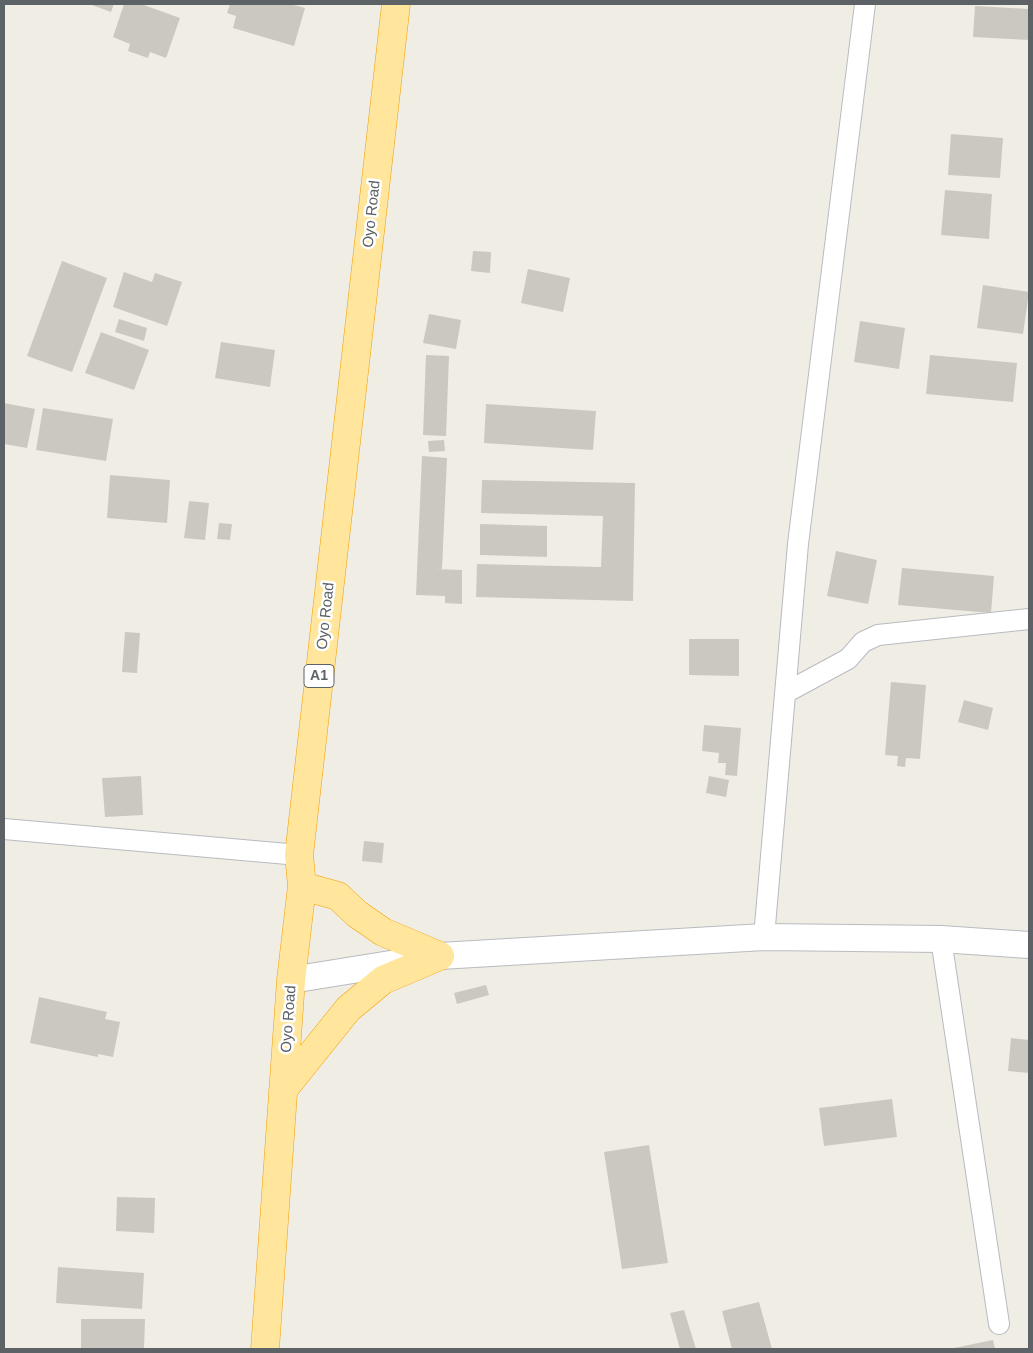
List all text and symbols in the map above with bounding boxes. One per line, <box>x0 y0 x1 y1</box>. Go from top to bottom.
street label: Oyo Road <box>360 179 384 249</box>
street label: Oyo Road <box>314 581 338 651</box>
road number: A1 <box>304 664 334 688</box>
street label: Oyo Road <box>278 985 300 1053</box>

